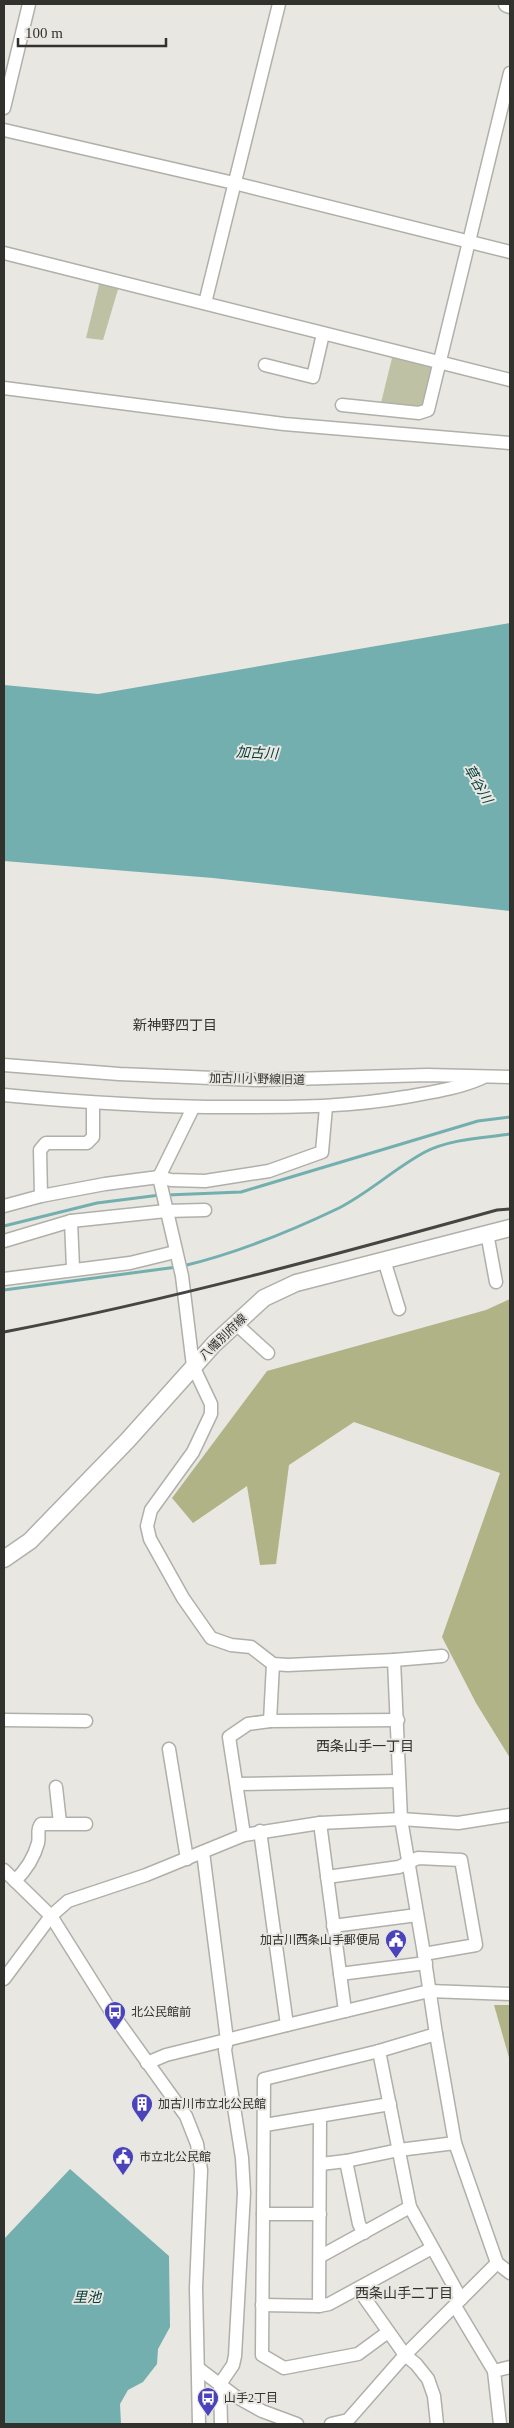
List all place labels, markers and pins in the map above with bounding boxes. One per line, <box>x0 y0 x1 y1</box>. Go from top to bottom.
public building icon: 加古川西条山手郵便局 <box>384 1928 408 1959</box>
place label: 加古川西条山手郵便局 <box>260 1933 380 1947</box>
bus stop icon: 北公民館前 <box>103 2000 127 2031</box>
place label: 北公民館前 <box>131 2005 191 2019</box>
building icon: 加古川市立北公民館 <box>130 2092 154 2123</box>
place label: 加古川市立北公民館 <box>158 2097 266 2111</box>
public building icon: 市立北公民館 <box>111 2145 135 2176</box>
place label: 市立北公民館 <box>139 2150 211 2164</box>
bus stop icon: 山手2丁目 <box>196 2386 220 2417</box>
place label: 山手2丁目 <box>224 2391 278 2405</box>

